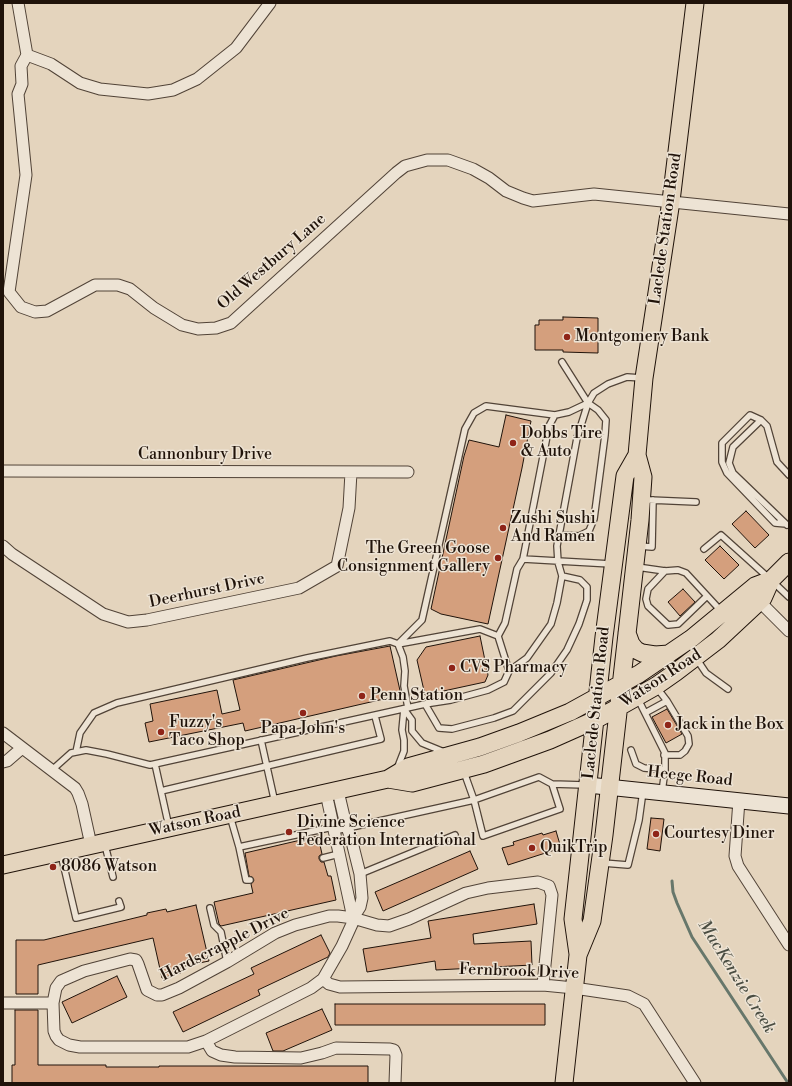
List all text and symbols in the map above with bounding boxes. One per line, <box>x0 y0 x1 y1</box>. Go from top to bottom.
street label: Laclede Station Road <box>646 152 686 306</box>
street label: Old Westbury Lane <box>214 210 330 314</box>
place label: Montgomery Bank <box>575 327 709 347</box>
marker: Montgomery Bank <box>562 332 572 342</box>
place label: Dobbs Tire & Auto <box>521 424 602 462</box>
marker: Dobbs Tire & Auto <box>508 438 518 448</box>
street label: Cannonbury Drive <box>138 445 272 465</box>
place label: Zushi Sushi And Ramen <box>511 509 596 547</box>
marker: Zushi Sushi And Ramen <box>498 523 508 533</box>
place label: The Green Goose Consignment Gallery <box>337 539 490 577</box>
marker: The Green Goose Consignment Gallery <box>493 553 503 563</box>
street label: Deerhurst Drive <box>147 569 267 613</box>
street label: Laclede Station Road <box>579 626 615 780</box>
street label: Watson Road <box>617 646 705 712</box>
place label: CVS Pharmacy <box>460 658 567 678</box>
marker: CVS Pharmacy <box>447 663 457 673</box>
place label: Penn Station <box>370 686 463 706</box>
marker: Penn Station <box>357 691 367 701</box>
marker: Papa John's <box>298 708 308 718</box>
place label: Fuzzy's Taco Shop <box>169 713 245 751</box>
place label: Jack in the Box <box>676 715 784 735</box>
place label: Papa John's <box>261 719 345 739</box>
marker: Jack in the Box <box>663 720 673 730</box>
marker: Fuzzy's Taco Shop <box>156 727 166 737</box>
street label: Heege Road <box>646 763 734 791</box>
street label: Watson Road <box>147 803 243 841</box>
place label: Divine Science Federation International <box>297 813 476 851</box>
place label: Courtesy Diner <box>664 824 775 844</box>
marker: Divine Science Federation International <box>284 827 294 837</box>
marker: Courtesy Diner <box>651 829 661 839</box>
place label: QuikTrip <box>540 838 608 858</box>
marker: QuikTrip <box>527 843 537 853</box>
place label: 8086 Watson <box>61 857 157 877</box>
marker: 8086 Watson <box>48 862 58 872</box>
street label: Hardscrapple Drive <box>157 904 293 986</box>
water label: MacKenzie Creek <box>693 916 779 1038</box>
street label: Fernbrook Drive <box>458 960 580 984</box>

